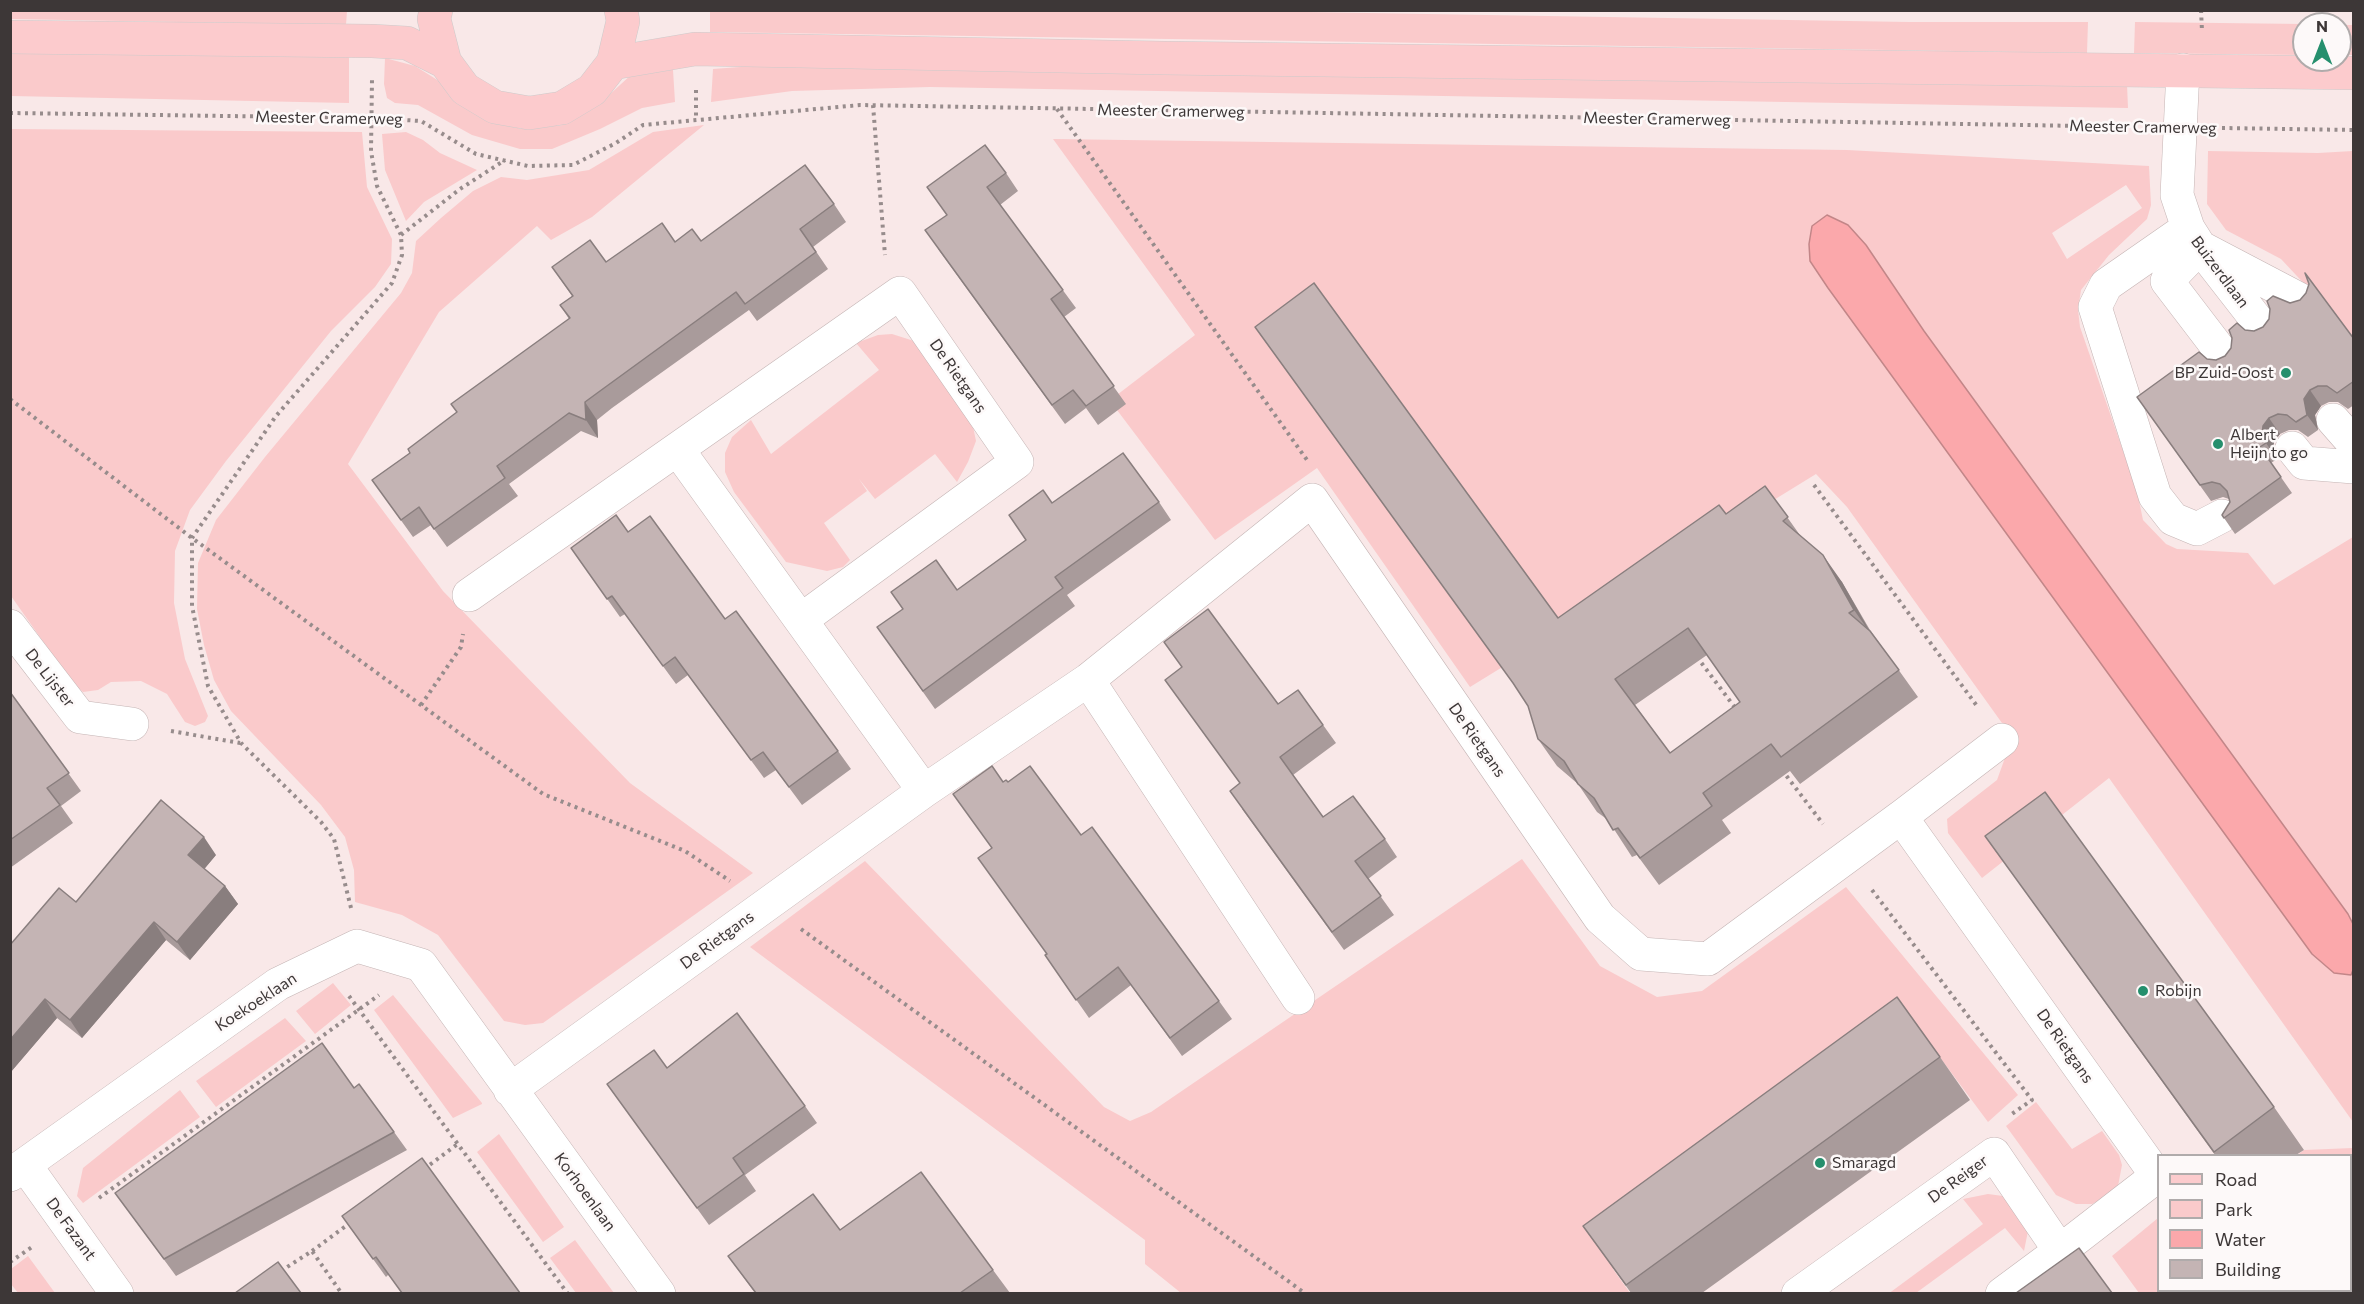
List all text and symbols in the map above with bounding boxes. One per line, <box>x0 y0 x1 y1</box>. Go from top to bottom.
north arrow <box>2292 12 2352 72</box>
text: N <box>2316 16 2328 35</box>
street label: Meester Cramerweg <box>1097 100 1245 122</box>
street label: Meester Cramerweg <box>255 107 403 129</box>
street label: Meester Cramerweg <box>1583 108 1731 130</box>
street label: Meester Cramerweg <box>2069 116 2217 138</box>
street label: Buizerdlaan <box>2187 232 2253 312</box>
street label: De Rietgans <box>925 335 991 417</box>
place label: BP Zuid-Oost <box>2175 363 2274 383</box>
marker: BP Zuid-Oost <box>2279 366 2293 380</box>
place label: Albert Heijn to go <box>2230 425 2308 463</box>
marker: Albert Heijn to go <box>2211 437 2225 451</box>
street label: De Lijster <box>21 645 79 711</box>
street label: De Rietgans <box>1444 699 1510 781</box>
street label: De Rietgans <box>676 907 758 973</box>
street label: Koekoeklaan <box>212 969 300 1035</box>
place label: Robijn <box>2155 981 2202 1001</box>
marker: Robijn <box>2136 984 2150 998</box>
street label: De Rietgans <box>2032 1005 2098 1087</box>
street label: Korhoenlaan <box>550 1149 620 1235</box>
street label: De Reiger <box>1924 1151 1992 1207</box>
place label: Smaragd <box>1832 1153 1896 1173</box>
legend <box>2157 1154 2352 1292</box>
marker: Smaragd <box>1813 1156 1827 1170</box>
text: Road <box>2215 1168 2257 1190</box>
street label: De Fazant <box>42 1194 100 1264</box>
text: Park <box>2215 1198 2253 1220</box>
text: Water <box>2215 1228 2266 1250</box>
text: Building <box>2215 1258 2281 1280</box>

